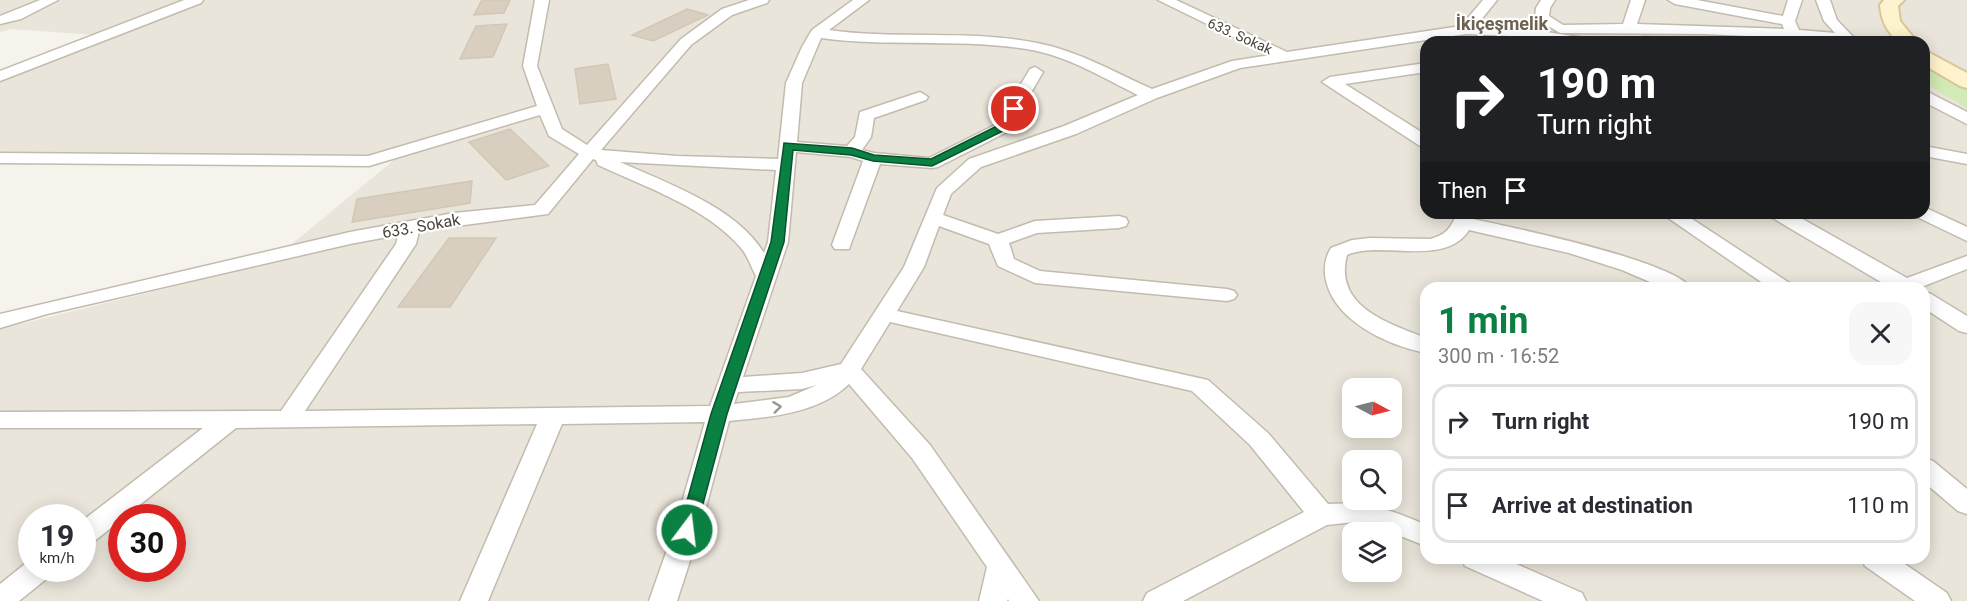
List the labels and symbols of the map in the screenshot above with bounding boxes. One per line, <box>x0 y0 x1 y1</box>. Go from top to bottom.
district label: İkiçeşmelik <box>1456 13 1549 34</box>
street label: 633. Sokak <box>1205 15 1276 58</box>
pin <box>988 83 1039 134</box>
street label: 633. Sokak <box>381 210 462 242</box>
north arrow <box>1342 378 1402 438</box>
one-way arrow <box>772 401 782 414</box>
position arrow <box>655 498 719 562</box>
speed limit sign: 30 <box>108 504 186 582</box>

